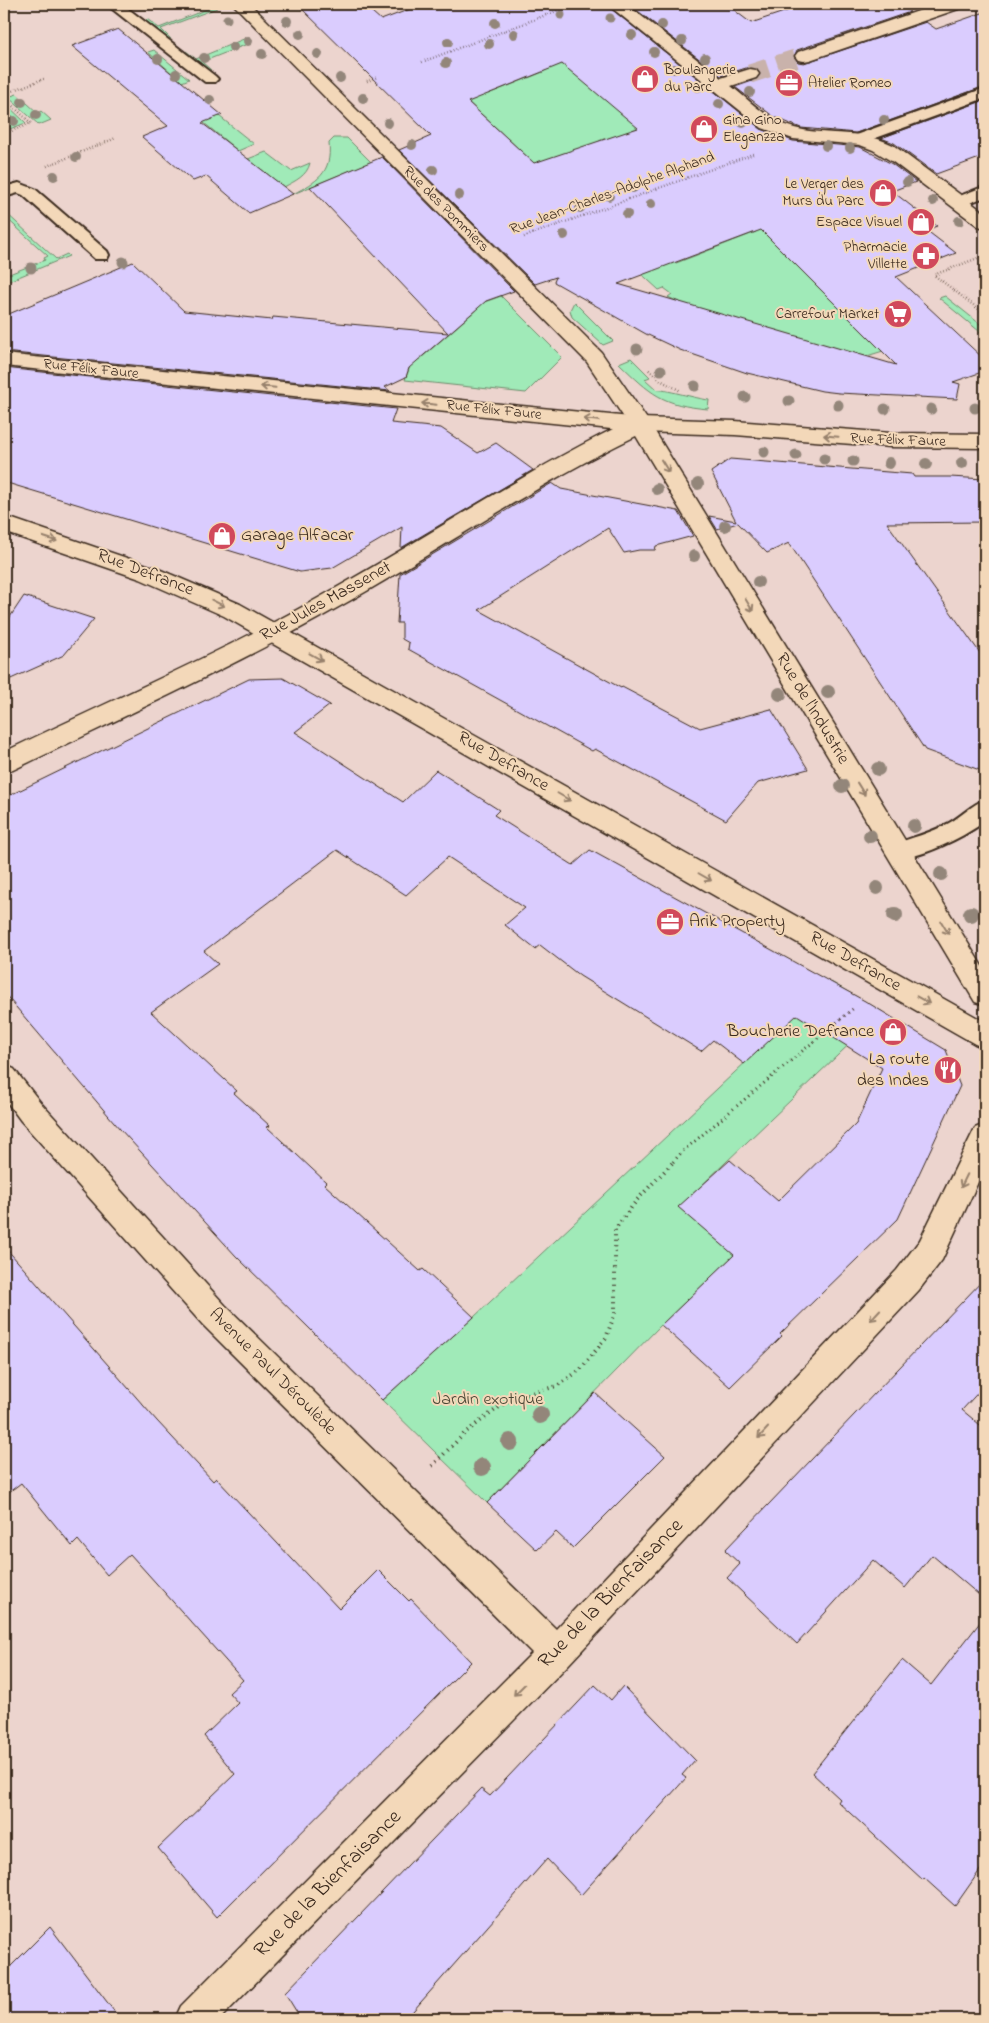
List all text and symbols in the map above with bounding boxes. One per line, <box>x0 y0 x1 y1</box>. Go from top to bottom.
place label: Boulangerie du Parc <box>663 59 736 98</box>
shop icon: Boulangerie du Parc <box>630 64 660 94</box>
office icon: Atelier Romeo <box>774 68 804 98</box>
place label: Atelier Romeo <box>808 72 892 94</box>
place label: Gina Gino Eleganzza <box>723 109 784 149</box>
shop icon: Gina Gino Eleganzza <box>689 114 719 144</box>
street label: Rue Jean-Charles-Adolphe Alphand <box>507 145 718 240</box>
street label: Rue des Pommiers <box>398 161 494 257</box>
place label: Le Verger des Murs du Parc <box>782 173 864 212</box>
shop icon: Le Verger des Murs du Parc <box>868 178 898 208</box>
shop icon: Espace Visuel <box>906 207 936 237</box>
place label: Espace Visuel <box>816 211 902 233</box>
place label: Pharmacie Villette <box>844 236 907 275</box>
pharmacy icon: Pharmacie Villette <box>911 241 941 271</box>
supermarket icon: Carrefour Market <box>883 299 913 329</box>
place label: Carrefour Market <box>776 303 879 325</box>
street label: Rue Félix Faure <box>42 353 140 385</box>
one-way arrow <box>260 382 276 392</box>
street label: Rue Félix Faure <box>445 394 543 426</box>
one-way arrow <box>422 399 438 409</box>
one-way arrow <box>583 415 599 425</box>
street label: Rue Félix Faure <box>850 427 947 453</box>
one-way arrow <box>823 432 839 441</box>
one-way arrow <box>661 459 671 473</box>
shop icon: Garage Alfacar <box>207 521 237 551</box>
place label: Garage Alfacar <box>241 523 354 550</box>
one-way arrow <box>42 535 57 544</box>
street label: Rue Defrance <box>93 543 198 604</box>
street label: Rue Jules Massenet <box>256 555 396 649</box>
one-way arrow <box>745 598 755 612</box>
one-way arrow <box>210 599 225 608</box>
street label: Rue de l'Industrie <box>768 648 856 770</box>
one-way arrow <box>308 652 322 662</box>
street label: Rue Defrance <box>452 725 555 799</box>
one-way arrow <box>856 782 866 796</box>
one-way arrow <box>556 792 571 802</box>
one-way arrow <box>698 872 713 882</box>
office icon: Arik Property <box>655 907 685 937</box>
place label: Arik Property <box>689 909 785 935</box>
one-way arrow <box>941 920 951 934</box>
street label: Rue Defrance <box>804 925 907 999</box>
one-way arrow <box>915 996 929 1006</box>
shop icon: Boucherie Defrance <box>878 1017 908 1047</box>
place label: Boucherie Defrance <box>726 1019 875 1045</box>
place label: La route des Indes <box>857 1047 930 1094</box>
restaurant icon: La route des Indes <box>933 1055 963 1085</box>
one-way arrow <box>959 1173 968 1188</box>
street label: Avenue Paul Déroulède <box>202 1302 342 1442</box>
one-way arrow <box>869 1309 881 1322</box>
park label: Jardin exotique <box>433 1387 544 1413</box>
one-way arrow <box>757 1427 769 1440</box>
street label: Rue de la Bienfaisance <box>531 1512 691 1676</box>
one-way arrow <box>513 1684 525 1696</box>
street label: Rue de la Bienfaisance <box>247 1803 409 1965</box>

